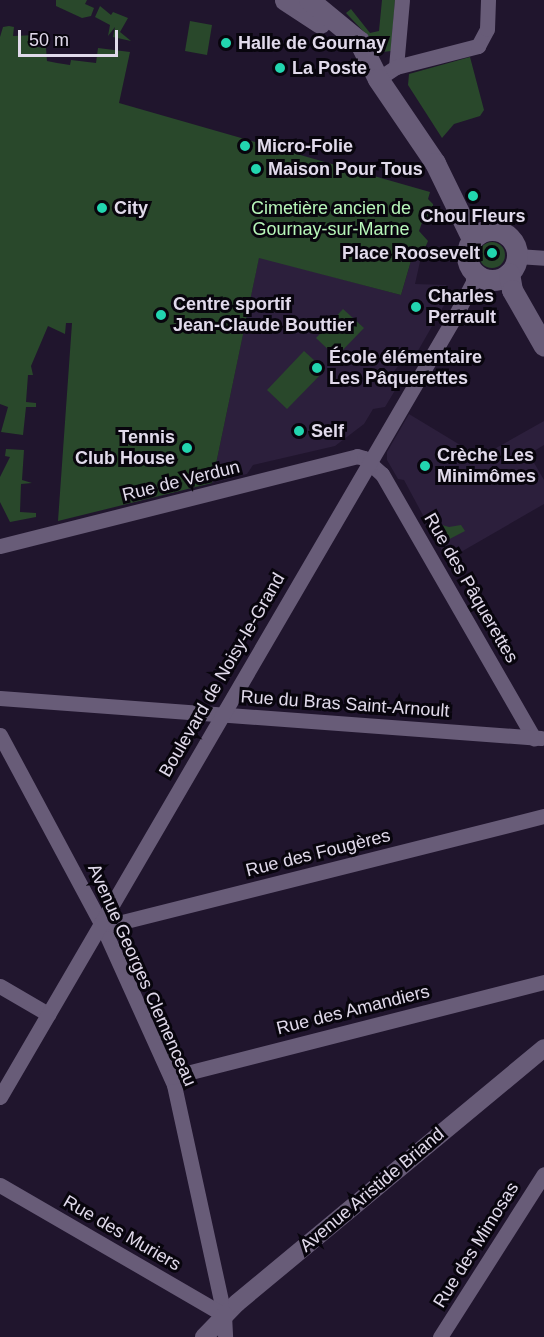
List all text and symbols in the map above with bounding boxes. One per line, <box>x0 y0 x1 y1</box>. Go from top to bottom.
scale bar <box>21 18 122 56</box>
text: 50 m <box>29 30 69 50</box>
place label: Halle de Gournay <box>238 32 386 54</box>
marker: Halle de Gournay <box>219 36 233 50</box>
place label: La Poste <box>292 57 367 79</box>
marker: La Poste <box>273 61 287 75</box>
place label: Micro-Folie <box>257 135 353 157</box>
marker: Micro-Folie <box>238 139 252 153</box>
place label: Maison Pour Tous <box>268 158 423 180</box>
marker: Maison Pour Tous <box>249 162 263 176</box>
marker: Chou Fleurs <box>466 189 480 203</box>
place label: City <box>114 197 148 219</box>
park label: Cimetière ancien de Gournay-sur-Marne <box>251 198 411 240</box>
marker: City <box>95 201 109 215</box>
place label: Chou Fleurs <box>420 205 526 227</box>
place label: Place Roosevelt <box>342 242 480 264</box>
marker: Place Roosevelt <box>485 246 499 260</box>
place label: Charles Perrault <box>428 286 496 328</box>
place label: Centre sportif Jean-Claude Bouttier <box>173 294 354 336</box>
marker: Charles Perrault <box>409 300 423 314</box>
marker: Centre sportif Jean-Claude Bouttier <box>154 308 168 322</box>
place label: École élémentaire Les Pâquerettes <box>329 347 482 389</box>
marker: École élémentaire Les Pâquerettes <box>310 361 324 375</box>
place label: Self <box>311 420 344 442</box>
marker: Self <box>292 424 306 438</box>
place label: Tennis Club House <box>75 427 175 470</box>
marker: Tennis Club House <box>180 441 194 455</box>
place label: Crèche Les Minimômes <box>437 445 536 488</box>
street label: Rue de Verdun <box>120 456 242 506</box>
marker: Crèche Les Minimômes <box>418 459 432 473</box>
street label: Rue des Pâquerettes <box>419 509 523 667</box>
street label: Boulevard de Noisy-le-Grand <box>155 569 289 781</box>
street label: Rue du Bras Saint-Arnoult <box>240 686 450 722</box>
street label: Rue des Fougères <box>244 825 392 881</box>
street label: Avenue Georges Clemenceau <box>83 861 201 1089</box>
street label: Rue des Amandiers <box>274 980 432 1040</box>
street label: Avenue Aristide Briand <box>295 1123 449 1257</box>
street label: Rue des Mimosas <box>429 1178 523 1312</box>
street label: Rue des Muriers <box>59 1191 185 1275</box>

